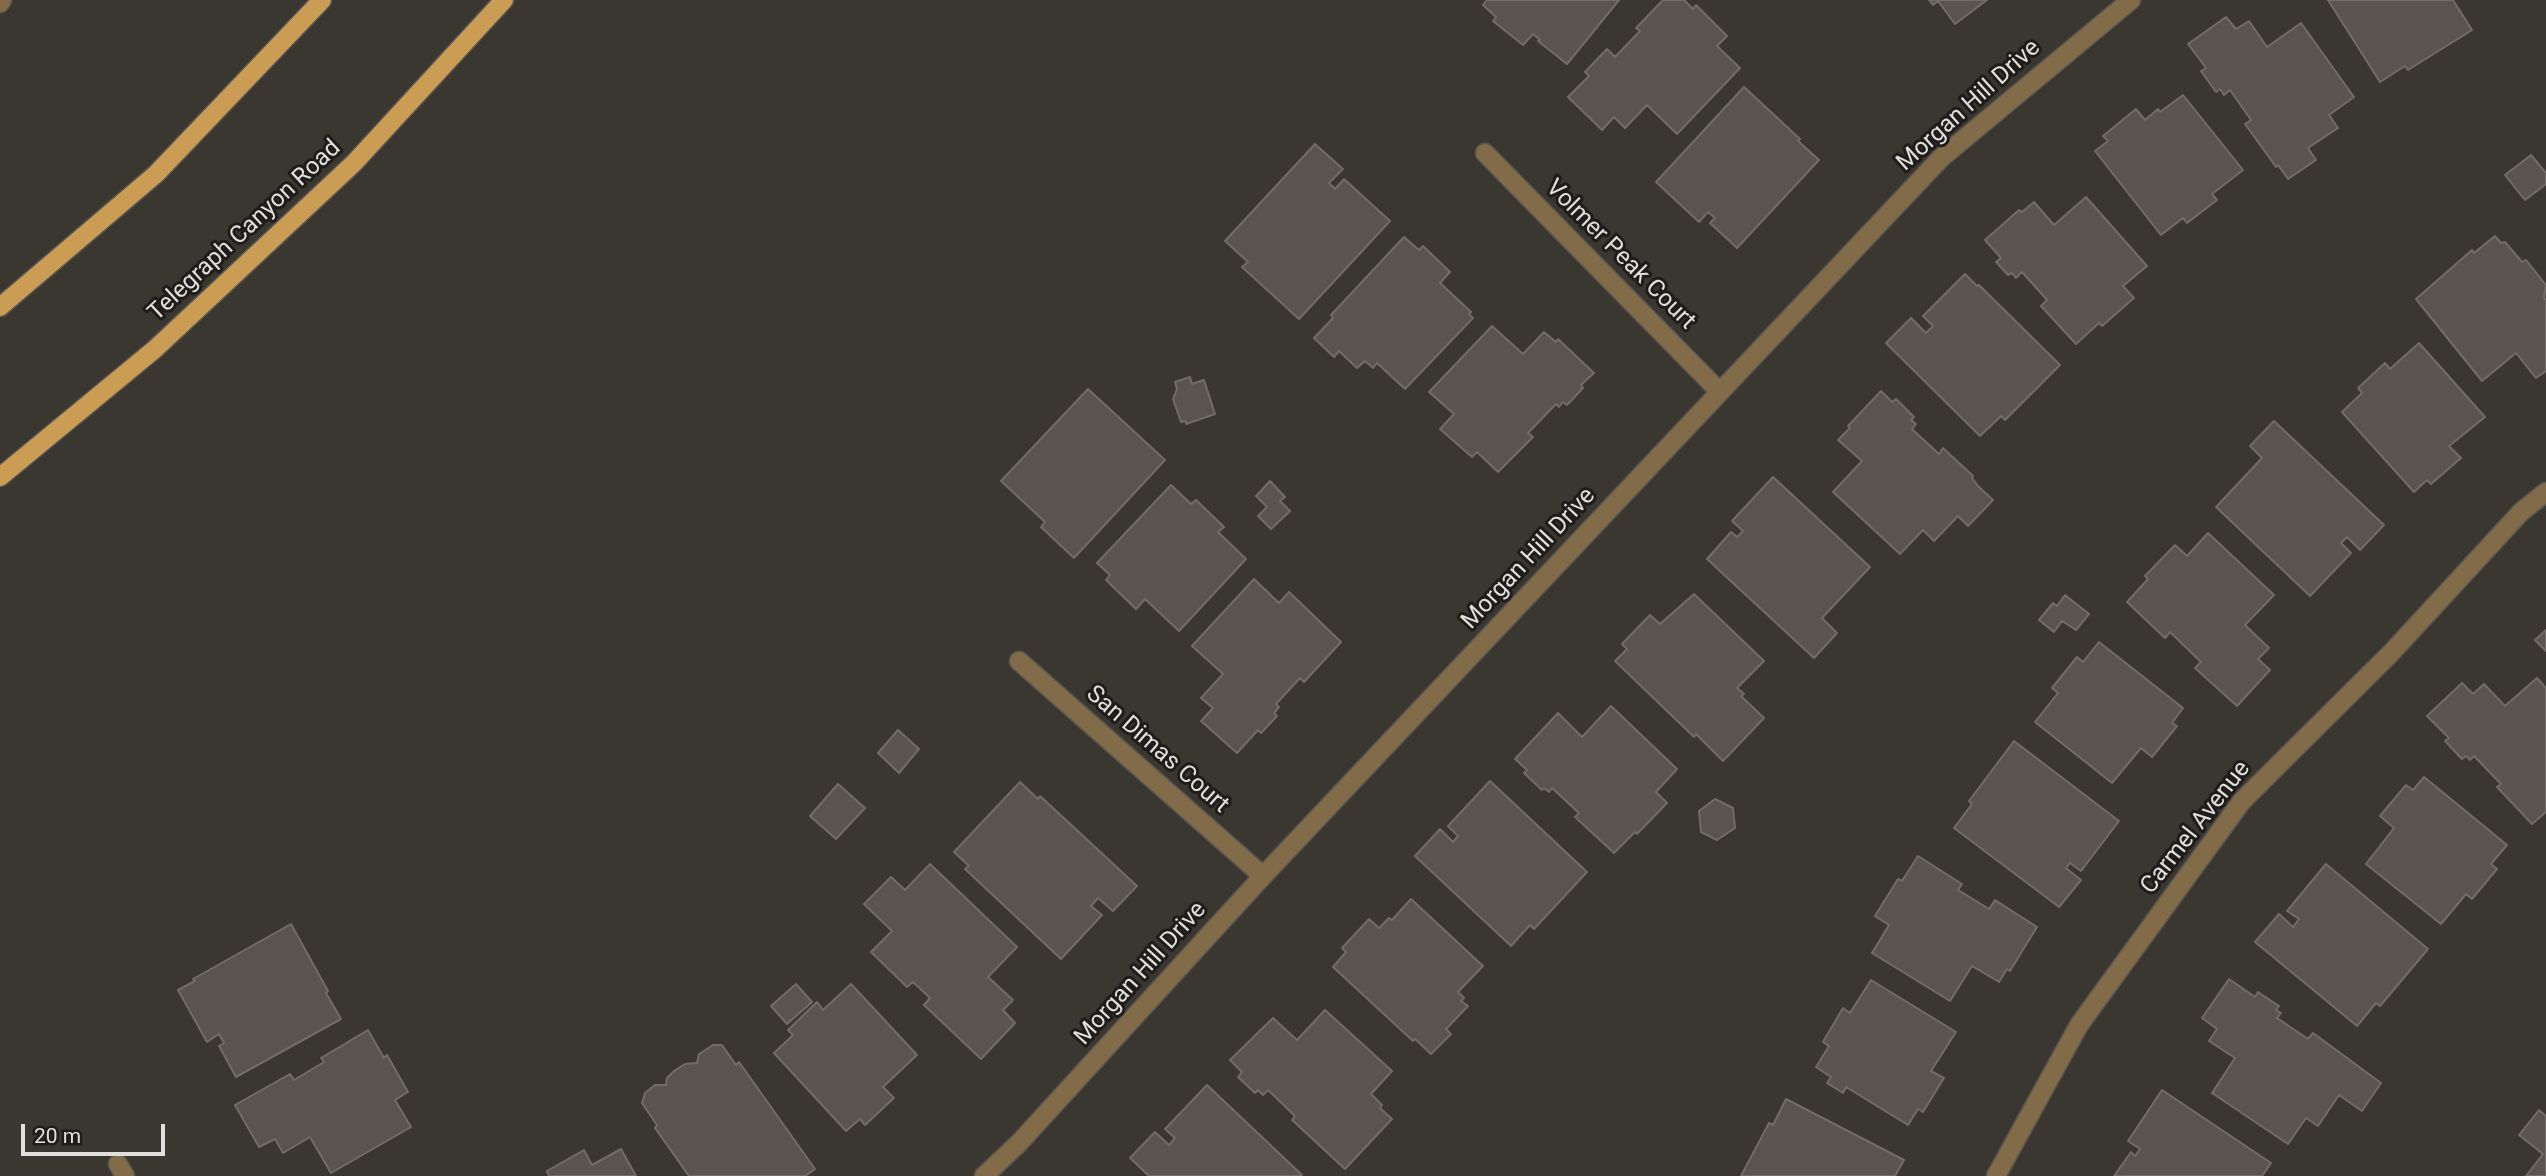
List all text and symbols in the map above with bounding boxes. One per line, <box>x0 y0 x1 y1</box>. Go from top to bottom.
street label: Morgan Hill Drive <box>1891 34 2047 178</box>
street label: Telegraph Canyon Road <box>143 134 347 328</box>
street label: Volmer Peak Court <box>1539 174 1701 336</box>
street label: Morgan Hill Drive <box>1456 482 1602 636</box>
street label: San Dimas Court <box>1080 680 1234 820</box>
street label: Carmel Avenue <box>2135 756 2257 900</box>
street label: Morgan Hill Drive <box>1069 896 1213 1052</box>
scale bar <box>24 1110 168 1154</box>
text: 20 m <box>34 1124 81 1148</box>

